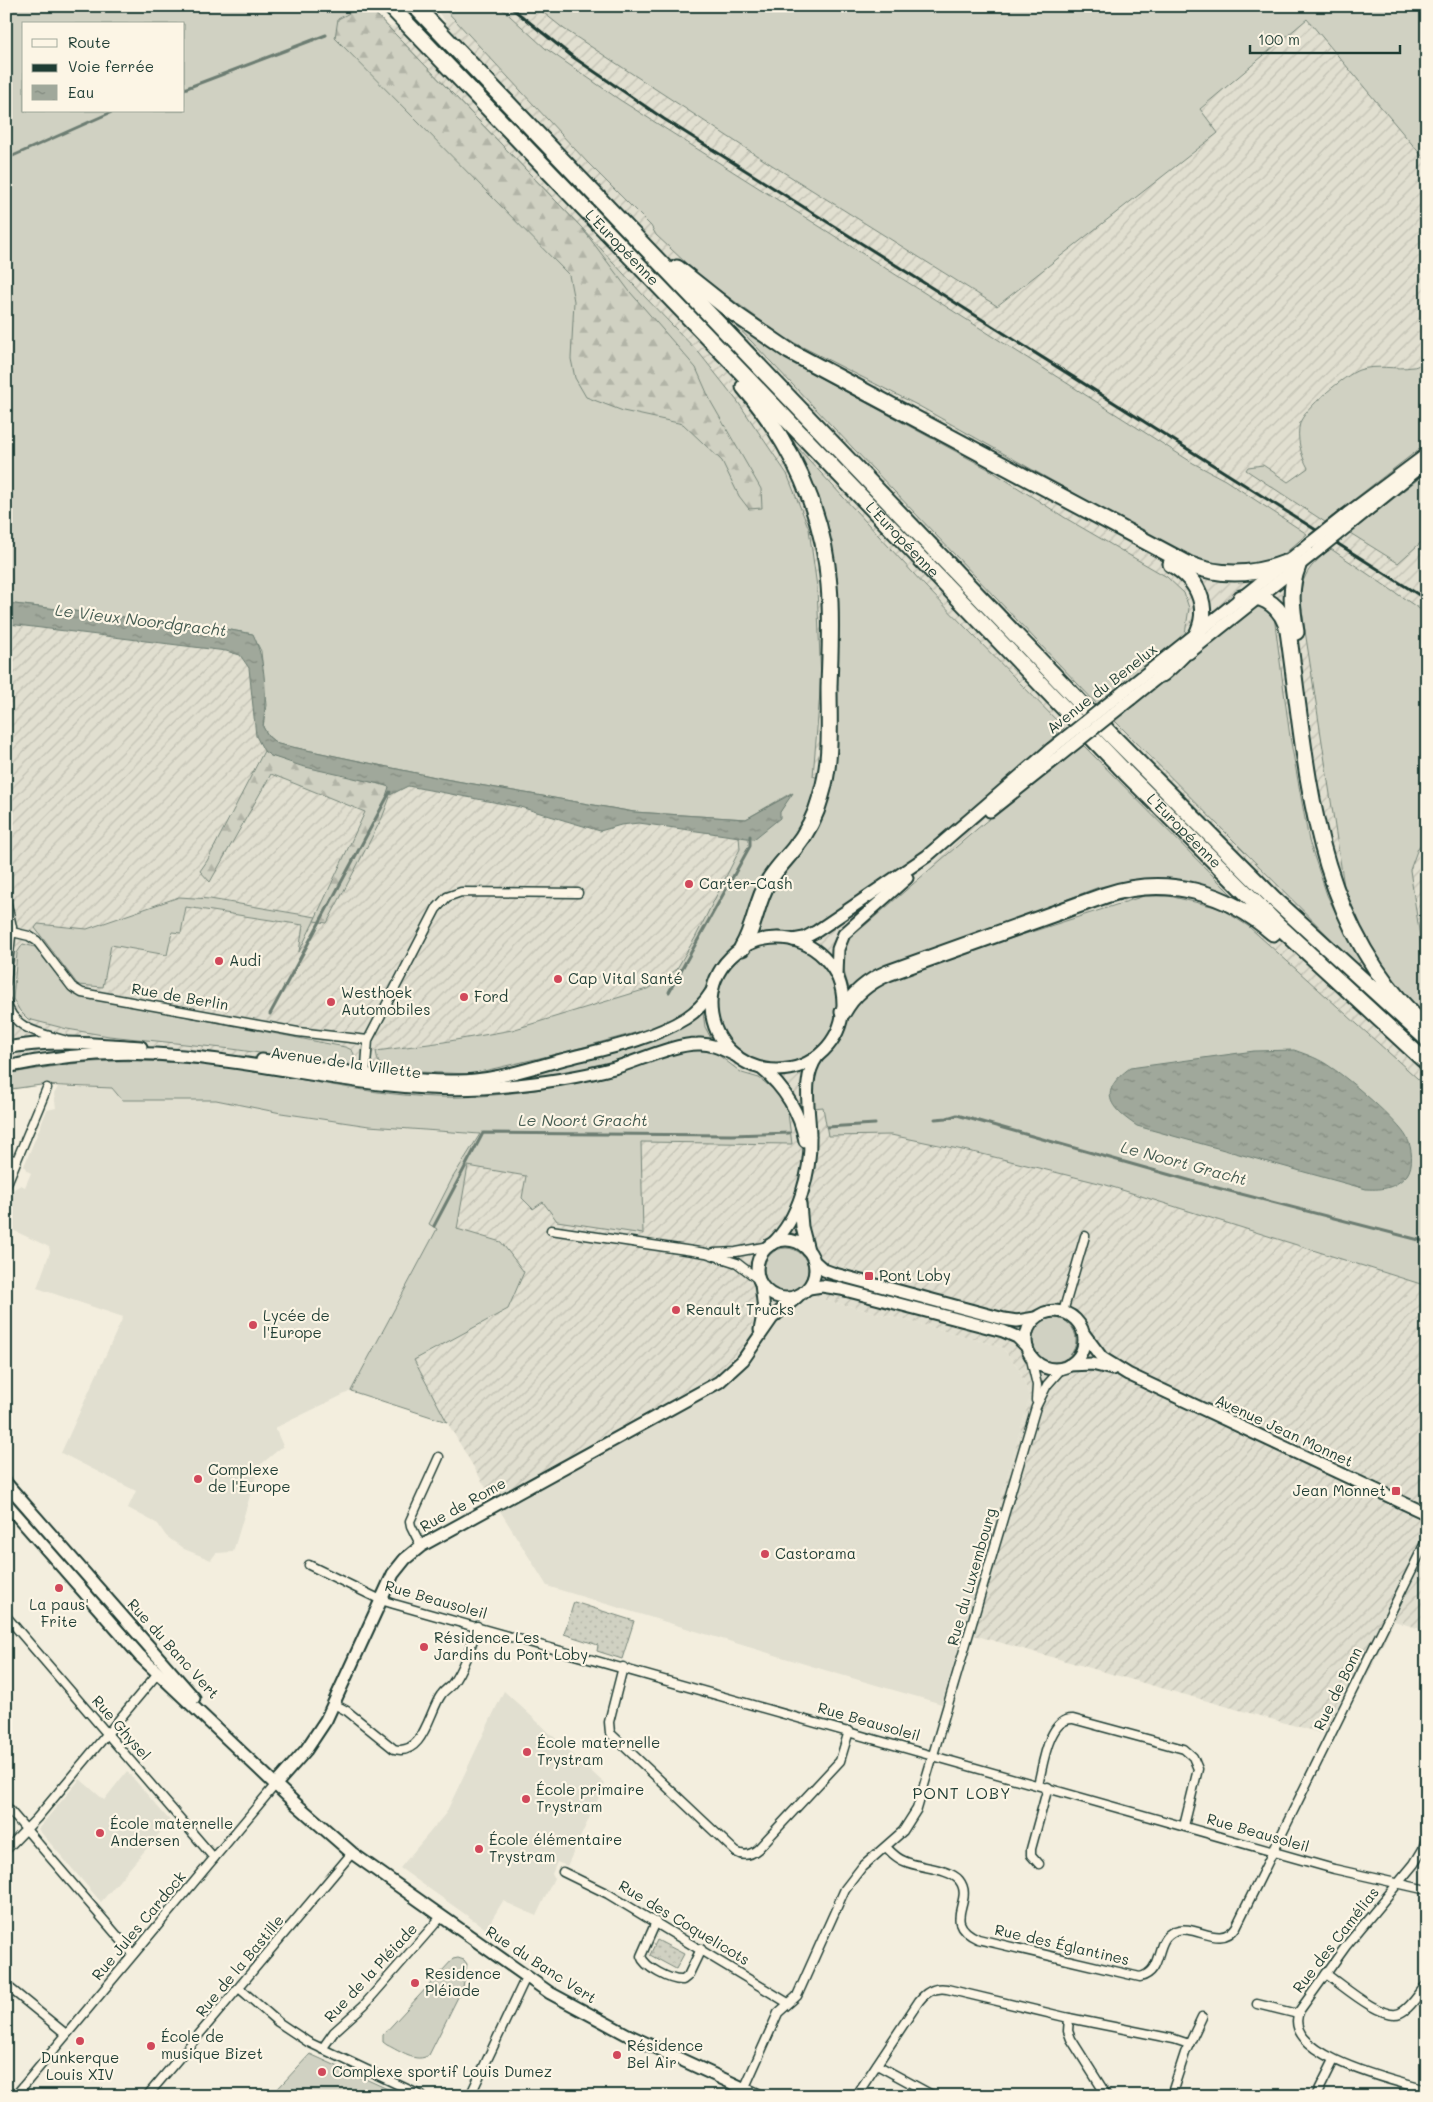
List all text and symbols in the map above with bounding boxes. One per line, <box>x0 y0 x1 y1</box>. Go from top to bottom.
legend <box>22 22 185 112</box>
scale bar <box>1250 22 1400 54</box>
text: 100 m <box>1258 29 1300 49</box>
text: Route <box>68 32 111 52</box>
text: Voie ferrée <box>68 56 154 76</box>
text: Eau <box>68 82 94 102</box>
street label: L'Européenne <box>581 205 664 289</box>
street label: L'Européenne <box>862 497 944 582</box>
water label: Le Vieux Noordgracht <box>54 599 228 640</box>
street label: Avenue du Benelux <box>1042 639 1161 738</box>
street label: L'Européenne <box>1143 788 1226 872</box>
place label: Carter-Cash <box>699 873 792 893</box>
marker: Carter-Cash <box>683 878 695 890</box>
place label: Audi <box>229 950 262 970</box>
marker: Audi <box>213 955 225 967</box>
place label: Cap Vital Santé <box>568 968 683 988</box>
marker: Cap Vital Santé <box>552 973 564 985</box>
street label: Rue de Berlin <box>130 978 230 1014</box>
place label: Westhoek Automobiles <box>341 982 430 1019</box>
place label: Ford <box>474 986 508 1006</box>
marker: Ford <box>458 991 470 1003</box>
marker: Westhoek Automobiles <box>325 996 337 1008</box>
street label: Avenue de la Villette <box>270 1042 423 1082</box>
water label: Le Noort Gracht <box>518 1109 648 1130</box>
water label: Le Noort Gracht <box>1119 1136 1250 1189</box>
place label: Pont Loby <box>879 1265 951 1285</box>
marker: Pont Loby <box>863 1270 875 1282</box>
place label: Renault Trucks <box>686 1299 794 1319</box>
marker: Renault Trucks <box>670 1304 682 1316</box>
place label: Lycée de l'Europe <box>263 1305 330 1342</box>
marker: Lycée de l'Europe <box>247 1319 259 1331</box>
street label: Avenue Jean Monnet <box>1212 1389 1357 1471</box>
place label: Complexe de l'Europe <box>208 1459 290 1496</box>
street label: Rue de Rome <box>416 1472 509 1536</box>
marker: Complexe de l'Europe <box>192 1473 204 1485</box>
place label: Jean Monnet <box>1293 1480 1386 1500</box>
marker: Jean Monnet <box>1390 1485 1402 1497</box>
street label: Rue du Luxembourg <box>942 1505 1000 1648</box>
place label: Castorama <box>775 1543 856 1563</box>
marker: Castorama <box>759 1548 771 1560</box>
street label: Rue Beausoleil <box>383 1575 490 1623</box>
marker: La paus' Frite <box>53 1582 65 1594</box>
place label: La paus' Frite <box>29 1594 89 1631</box>
street label: Rue du Banc Vert <box>123 1594 224 1703</box>
place label: Résidence Les Jardins du Pont Loby <box>434 1627 588 1664</box>
marker: Résidence Les Jardins du Pont Loby <box>418 1641 430 1653</box>
street label: Rue de Bonn <box>1308 1644 1366 1734</box>
street label: Rue Ghysel <box>88 1691 155 1764</box>
street label: Rue Beausoleil <box>816 1697 923 1745</box>
place label: École maternelle Trystram <box>537 1732 660 1769</box>
marker: École maternelle Trystram <box>521 1746 533 1758</box>
place label: École primaire Trystram <box>536 1779 644 1816</box>
district label: PONT LOBY <box>913 1782 1011 1803</box>
marker: École primaire Trystram <box>520 1793 532 1805</box>
street label: Rue Beausoleil <box>1205 1808 1312 1856</box>
place label: École maternelle Andersen <box>110 1813 233 1850</box>
marker: École maternelle Andersen <box>94 1827 106 1839</box>
place label: École élémentaire Trystram <box>489 1829 622 1866</box>
marker: École élémentaire Trystram <box>473 1843 485 1855</box>
street label: Rue Jules Cardock <box>87 1867 190 1984</box>
street label: Rue des Coquelicots <box>615 1875 754 1969</box>
street label: Rue des Camélias <box>1288 1882 1383 1996</box>
street label: Rue de la Bastille <box>191 1910 288 2021</box>
street label: Rue de la Pléiade <box>319 1919 421 2026</box>
street label: Rue des Églantines <box>993 1919 1132 1969</box>
street label: Rue du Banc Vert <box>482 1921 601 2007</box>
place label: Residence Pléiade <box>425 1963 501 2000</box>
marker: Residence Pléiade <box>409 1977 421 1989</box>
place label: École de musique Bizet <box>161 2026 263 2063</box>
marker: Dunkerque Louis XIV <box>74 2035 86 2047</box>
place label: Résidence Bel Air <box>627 2035 703 2072</box>
marker: École de musique Bizet <box>145 2040 157 2052</box>
place label: Dunkerque Louis XIV <box>41 2047 119 2084</box>
marker: Résidence Bel Air <box>611 2049 623 2061</box>
place label: Complexe sportif Louis Dumez <box>332 2061 552 2081</box>
marker: Complexe sportif Louis Dumez <box>316 2066 328 2078</box>

